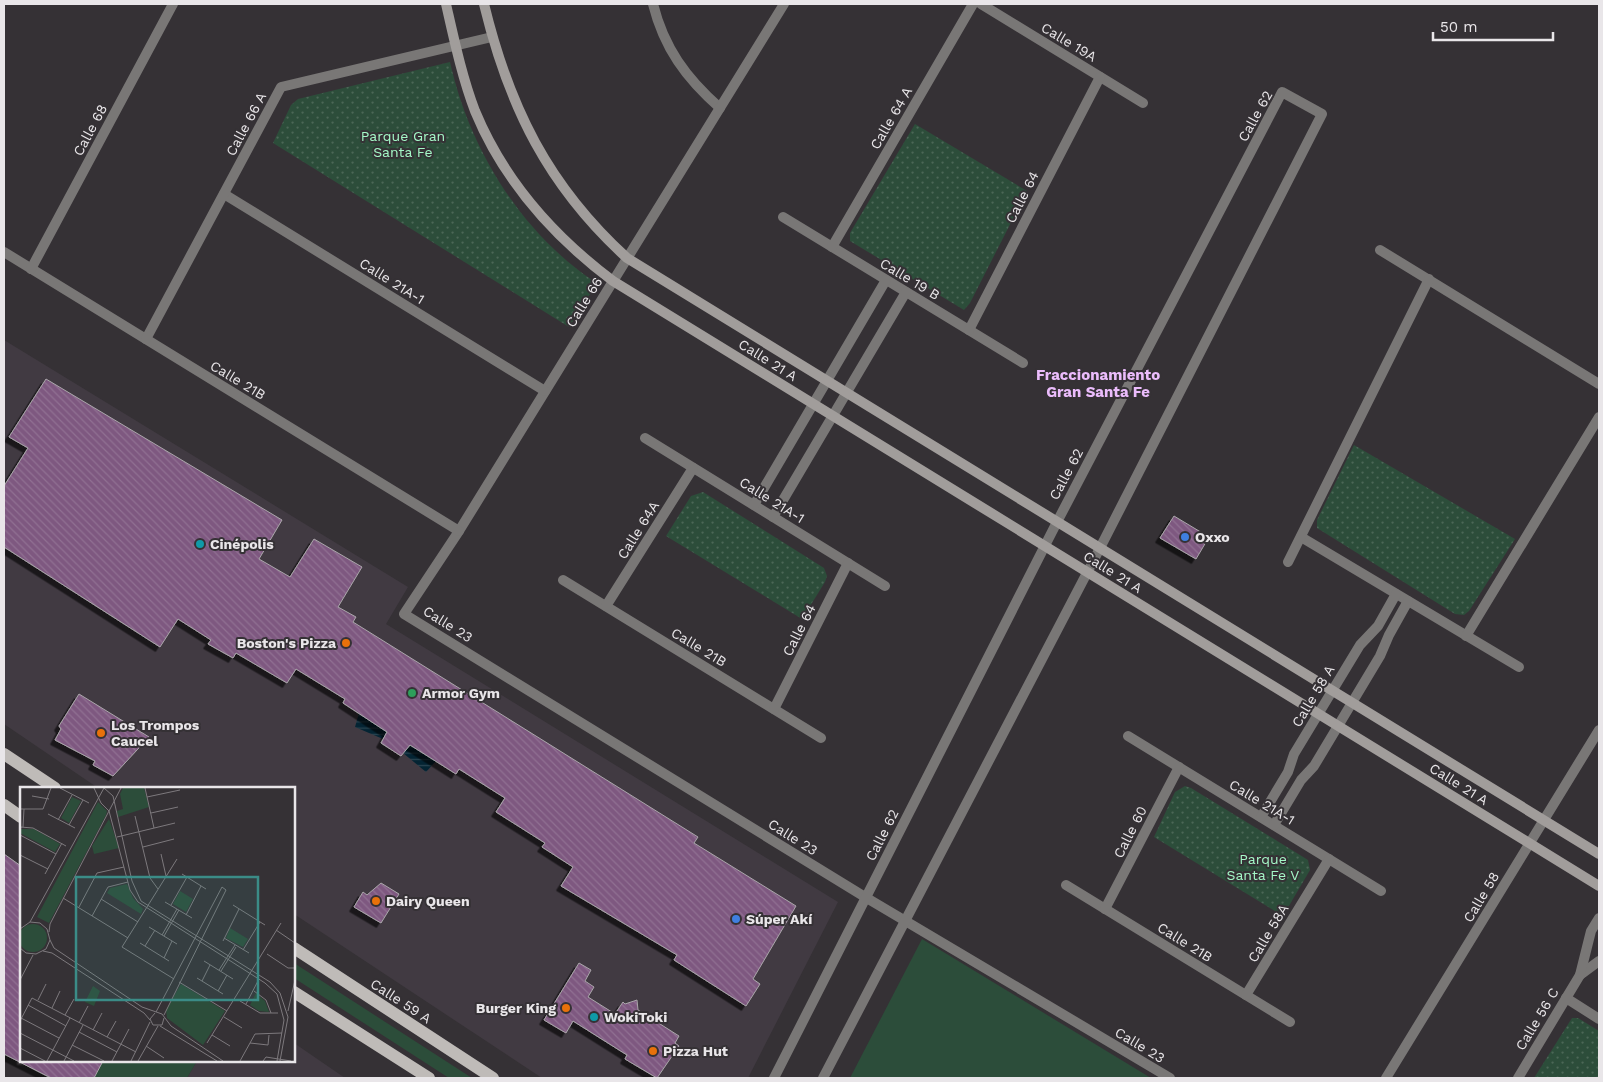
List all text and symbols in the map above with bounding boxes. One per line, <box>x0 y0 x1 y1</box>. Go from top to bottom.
scale bar <box>1433 10 1553 42</box>
text: 50 m <box>1440 18 1477 36</box>
street label: Calle 19A <box>1038 19 1100 65</box>
street label: Calle 64 A <box>867 84 915 152</box>
street label: Calle 62 <box>1235 88 1275 144</box>
street label: Calle 66 A <box>223 90 269 158</box>
street label: Calle 68 <box>70 101 110 159</box>
park label: Parque Gran Santa Fe <box>361 128 445 160</box>
street label: Calle 64 <box>1002 168 1042 226</box>
street label: Calle 21A-1 <box>357 255 427 307</box>
street label: Calle 19 B <box>877 255 943 303</box>
street label: Calle 66 <box>562 274 606 330</box>
street label: Calle 21 A <box>736 336 800 384</box>
street label: Calle 21B <box>207 357 269 403</box>
district label: Fraccionamiento Gran Santa Fe <box>1036 366 1160 401</box>
street label: Calle 62 <box>1046 446 1086 502</box>
street label: Calle 21A-1 <box>737 474 807 526</box>
street label: Calle 64A <box>614 498 662 562</box>
place label: Oxxo <box>1195 529 1230 545</box>
marker: Oxxo <box>1179 531 1191 543</box>
place label: Cinépolis <box>210 536 274 552</box>
marker: Cinépolis <box>194 538 206 550</box>
street label: Calle 21 A <box>1081 548 1145 596</box>
street label: Calle 64 <box>779 601 819 659</box>
street label: Calle 23 <box>420 603 476 645</box>
street label: Calle 21B <box>668 624 730 670</box>
place label: Boston's Pizza <box>237 635 337 651</box>
marker: Boston's Pizza <box>340 637 352 649</box>
street label: Calle 58 A <box>1288 662 1338 730</box>
place label: Armor Gym <box>422 685 500 701</box>
marker: Armor Gym <box>406 687 418 699</box>
place label: Los Trompos Caucel <box>111 717 200 749</box>
marker: Los Trompos Caucel <box>95 727 107 739</box>
street label: Calle 21 A <box>1427 760 1491 808</box>
street label: Calle 21A-1 <box>1226 776 1298 828</box>
inset map <box>20 787 295 1062</box>
street label: Calle 60 <box>1110 803 1150 861</box>
street label: Calle 62 <box>862 807 902 863</box>
street label: Calle 23 <box>765 816 821 858</box>
park label: Parque Santa Fe V <box>1227 851 1299 883</box>
street label: Calle 58 <box>1460 869 1502 925</box>
place label: Dairy Queen <box>386 893 470 909</box>
marker: Dairy Queen <box>370 895 382 907</box>
street label: Calle 58A <box>1244 901 1292 965</box>
place label: Súper Akí <box>746 911 813 927</box>
marker: Súper Akí <box>730 913 742 925</box>
street label: Calle 21B <box>1155 919 1215 965</box>
street label: Calle 59 A <box>368 975 434 1027</box>
street label: Calle 56 C <box>1512 985 1562 1053</box>
place label: Burger King <box>476 1000 556 1016</box>
marker: Burger King <box>560 1002 572 1014</box>
place label: WokiToki <box>604 1009 667 1025</box>
marker: WokiToki <box>588 1011 600 1023</box>
street label: Calle 23 <box>1112 1024 1168 1066</box>
place label: Pizza Hut <box>663 1043 728 1059</box>
marker: Pizza Hut <box>647 1045 659 1057</box>

